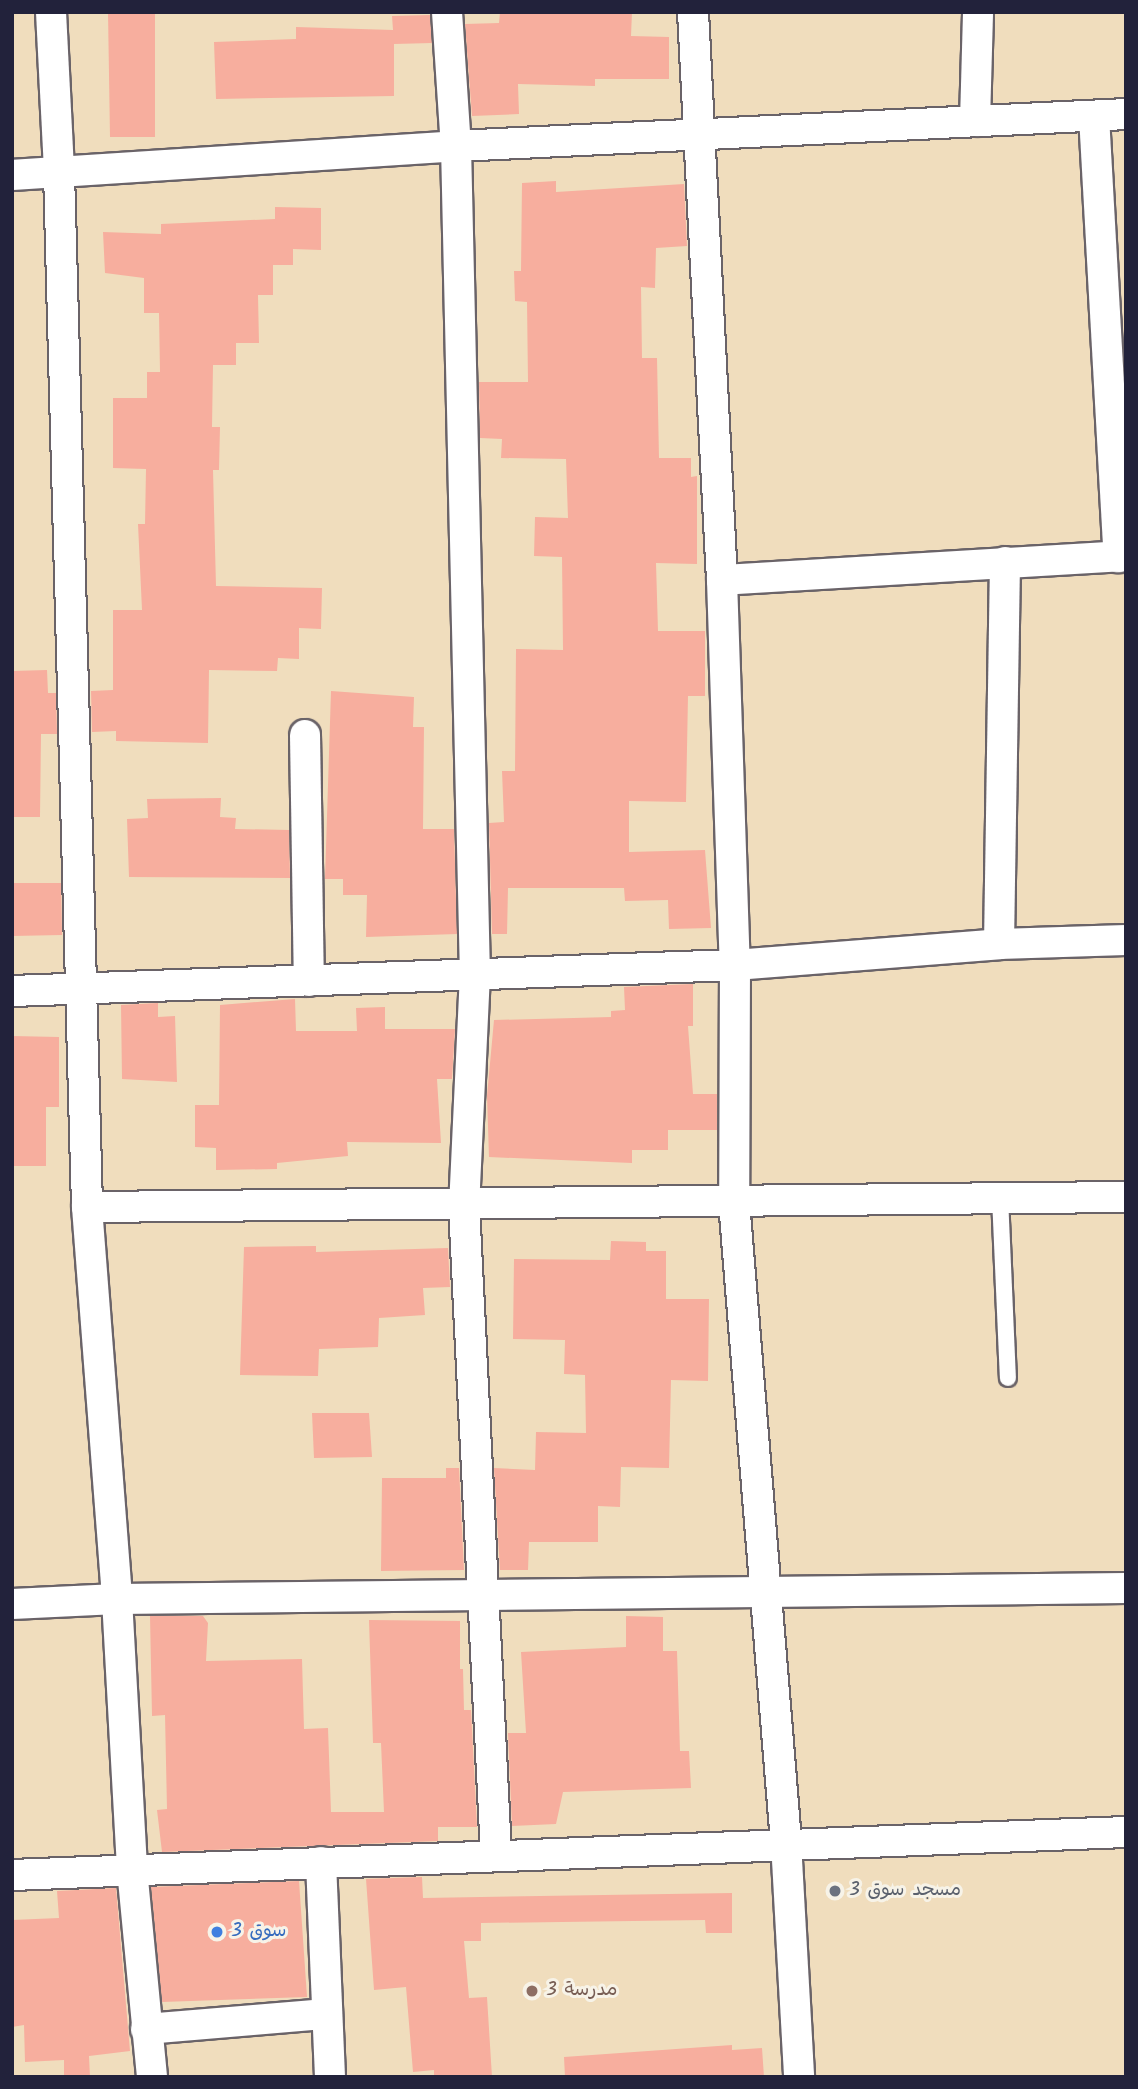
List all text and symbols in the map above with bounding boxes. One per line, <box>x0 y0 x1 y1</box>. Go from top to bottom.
place label: مسجد سوق 3 <box>849 1880 961 1902</box>
marker: مسجد سوق 3 <box>827 1883 843 1899</box>
place label: سوق 3 <box>231 1921 287 1943</box>
marker: سوق 3 <box>209 1924 225 1940</box>
place label: مدرسة 3 <box>546 1980 617 2002</box>
marker: مدرسة 3 <box>524 1983 540 1999</box>

